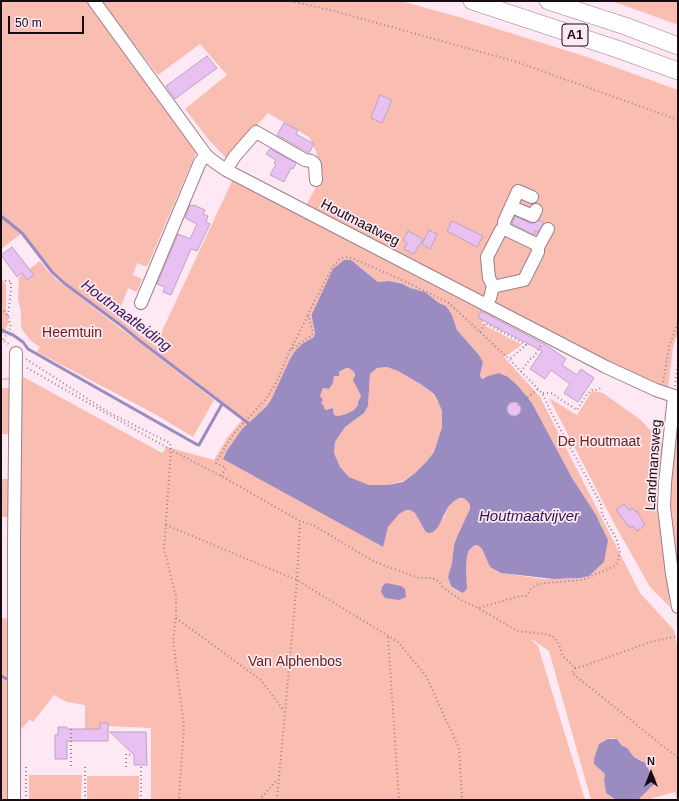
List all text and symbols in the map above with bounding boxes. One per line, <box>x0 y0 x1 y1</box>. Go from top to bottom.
scale bar <box>10 8 86 34</box>
text: 50 m <box>15 16 42 30</box>
road number: A1 <box>562 24 588 46</box>
street label: Houtmaatweg <box>318 196 402 250</box>
water label: Houtmaatleiding <box>77 276 175 356</box>
park label: Heemtuin <box>42 325 102 341</box>
street label: Landmansweg <box>642 419 666 511</box>
park label: De Houtmaat <box>558 434 640 450</box>
water label: Houtmaatvijver <box>479 508 579 526</box>
park label: Van Alphenbos <box>248 654 342 670</box>
north arrow <box>631 753 671 793</box>
text: N <box>647 755 655 767</box>

